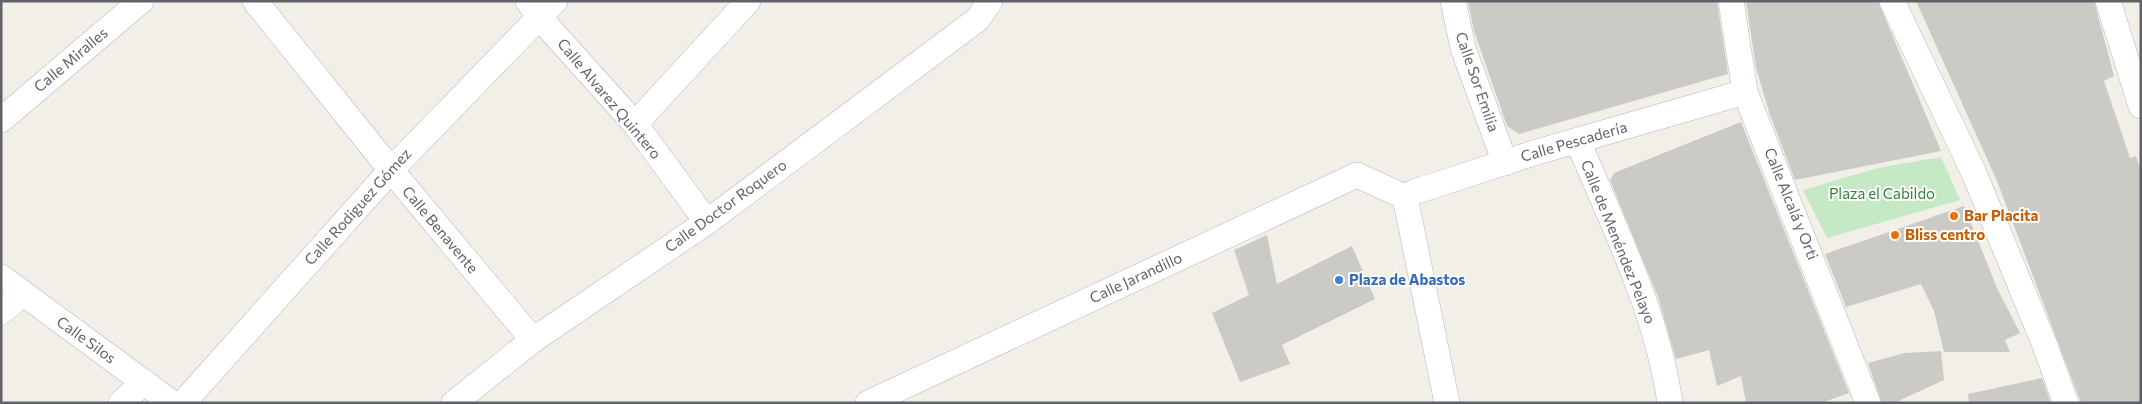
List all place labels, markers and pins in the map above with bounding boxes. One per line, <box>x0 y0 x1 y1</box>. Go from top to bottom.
place label: Bar Placita <box>1964 206 2038 224</box>
marker: Bar Placita <box>1948 210 1960 222</box>
place label: Bliss centro <box>1905 225 1985 243</box>
marker: Bliss centro <box>1889 229 1901 241</box>
place label: Plaza de Abastos <box>1349 270 1465 288</box>
marker: Plaza de Abastos <box>1333 274 1345 286</box>

